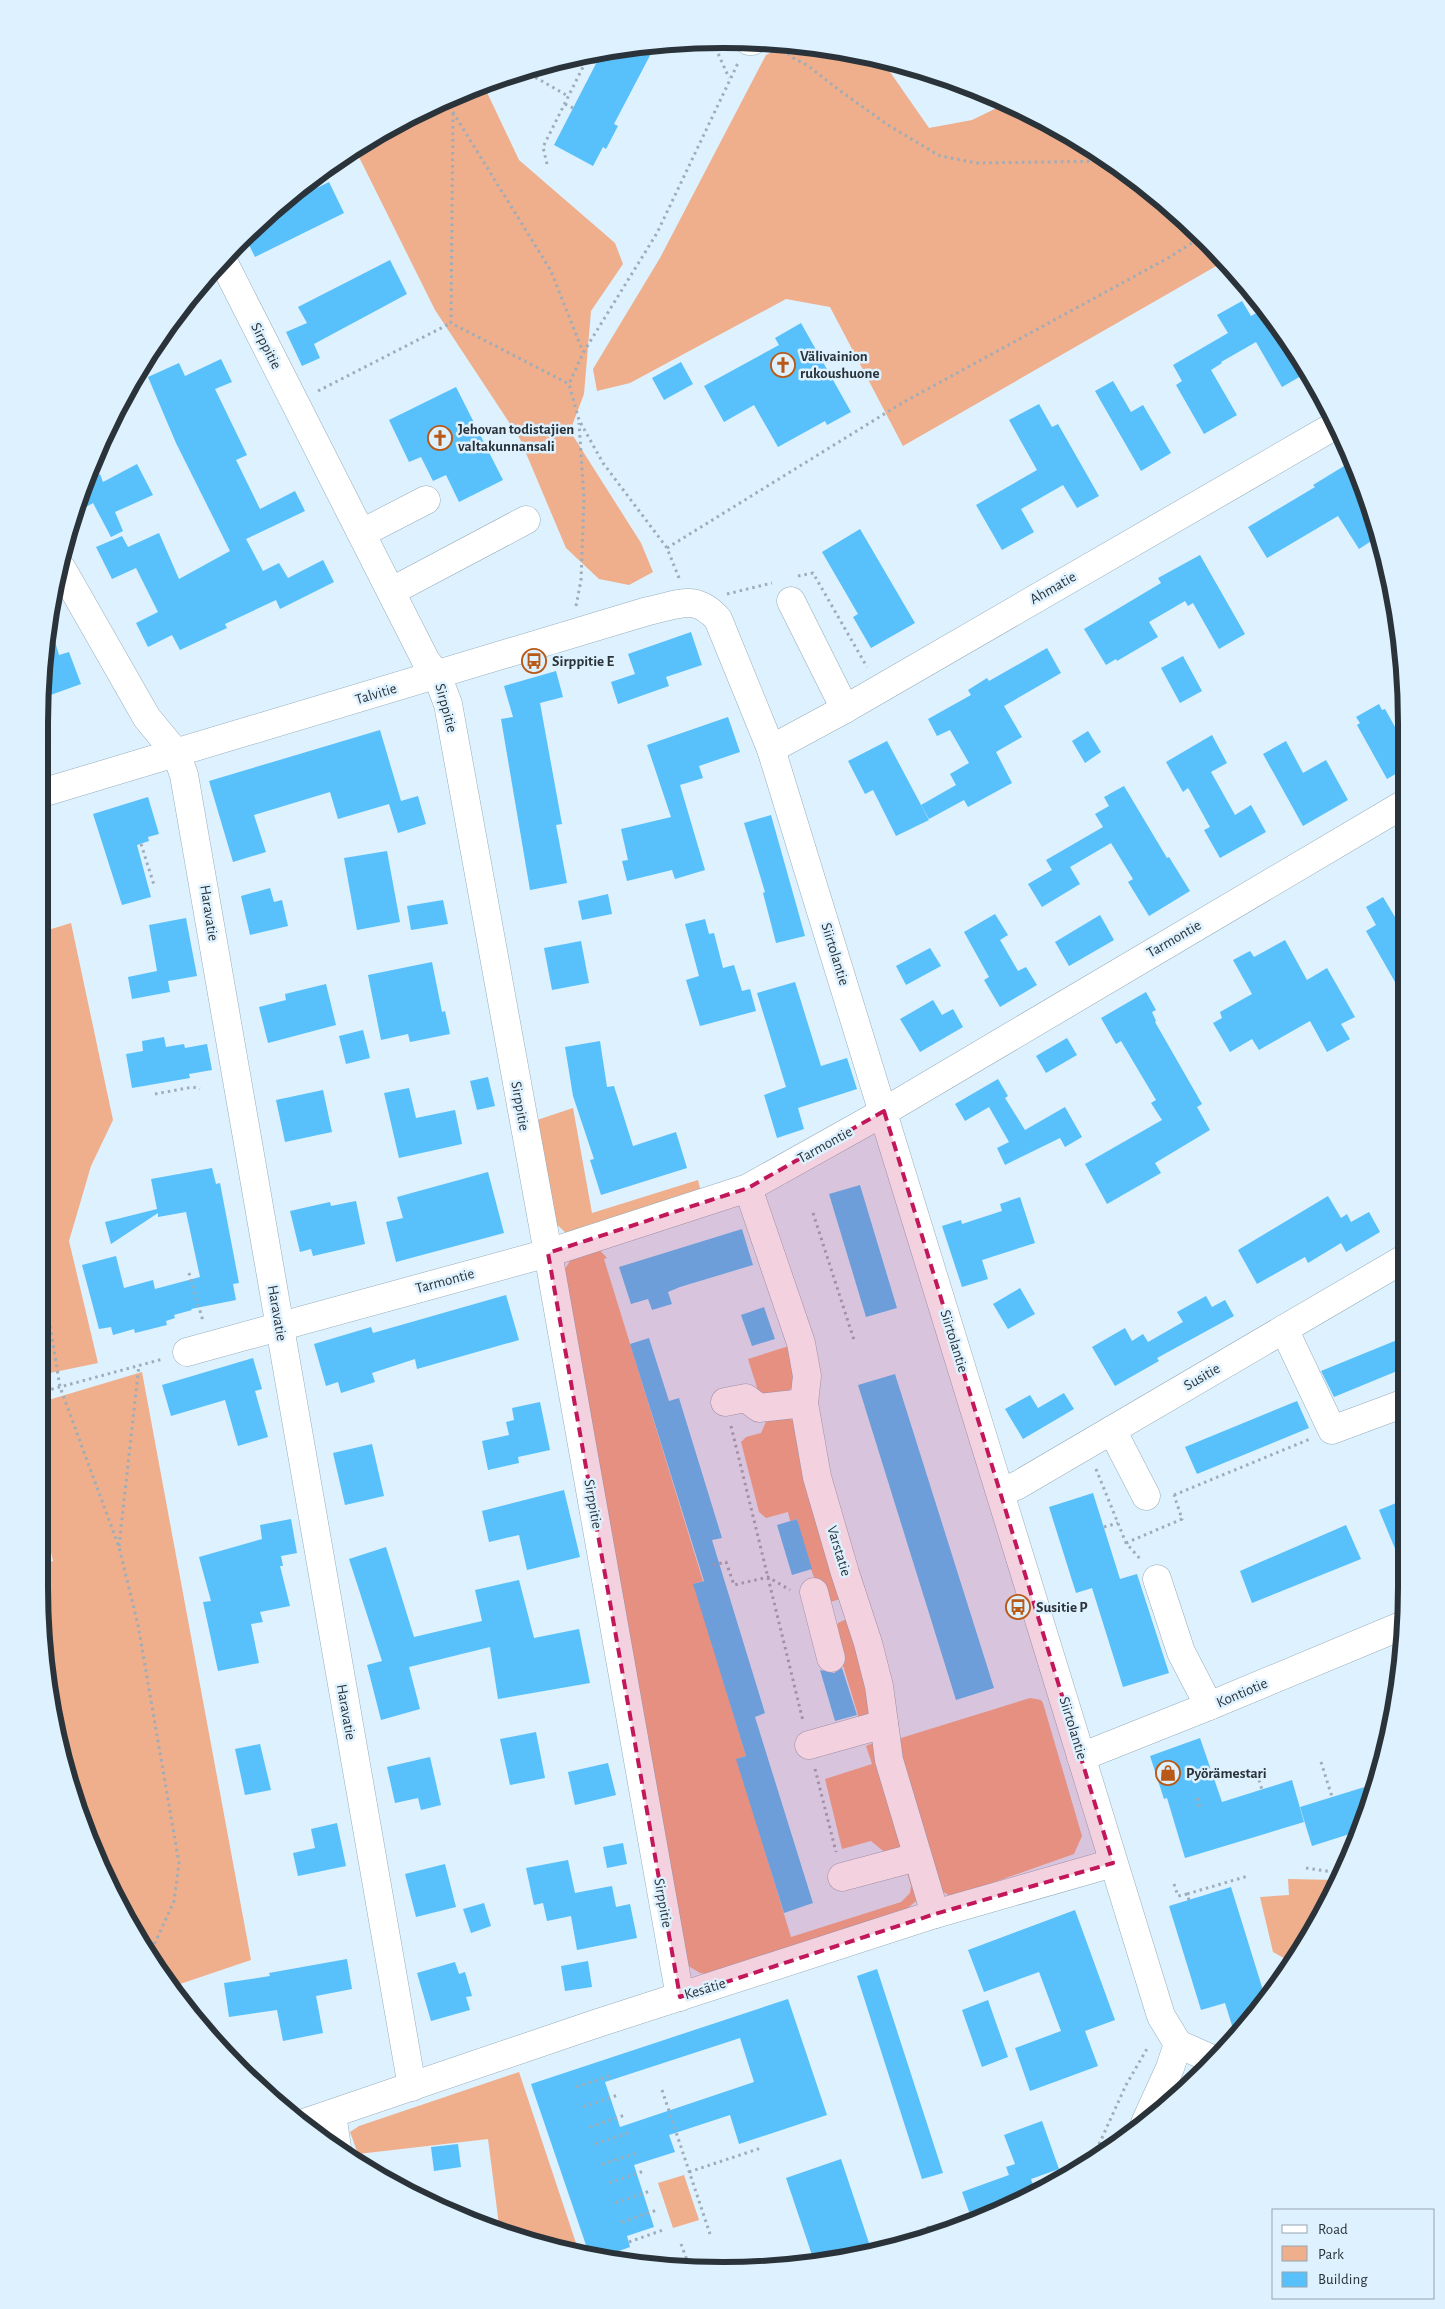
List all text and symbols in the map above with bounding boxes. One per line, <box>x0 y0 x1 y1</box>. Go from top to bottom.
street label: Sirppitie <box>248 320 284 372</box>
place label: Välivainion rukoushuone <box>800 349 879 381</box>
church icon: Välivainion rukoushuone <box>770 352 796 378</box>
place label: Jehovan todistajien valtakunnansali <box>458 422 574 454</box>
church icon: Jehovan todistajien valtakunnansali <box>427 425 453 451</box>
street label: Ahmatie <box>1027 569 1079 607</box>
bus stop icon: Sirppitie E <box>521 648 547 674</box>
place label: Sirppitie E <box>552 654 614 669</box>
street label: Talvitie <box>354 681 398 707</box>
street label: Sirppitie <box>432 682 460 734</box>
street label: Haravatie <box>197 884 221 942</box>
street label: Tarmontie <box>1144 917 1204 961</box>
street label: Siirtolantie <box>818 921 852 987</box>
street label: Sirppitie <box>508 1080 532 1132</box>
street label: Tarmontie <box>795 1124 855 1166</box>
street label: Tarmontie <box>414 1266 476 1296</box>
street label: Haravatie <box>265 1284 289 1342</box>
street label: Siirtolantie <box>937 1308 971 1374</box>
street label: Susitie <box>1181 1361 1223 1393</box>
street label: Sirppitie <box>581 1478 605 1530</box>
street label: Varstatie <box>824 1524 854 1578</box>
bus stop icon: Susitie P <box>1005 1594 1031 1620</box>
place label: Susitie P <box>1036 1600 1088 1615</box>
street label: Kontiotie <box>1214 1676 1270 1710</box>
street label: Haravatie <box>334 1683 358 1741</box>
street label: Siirtolantie <box>1056 1695 1090 1761</box>
shop icon: Pyörämestari <box>1155 1760 1181 1786</box>
place label: Pyörämestari <box>1186 1766 1267 1781</box>
street label: Sirppitie <box>651 1877 675 1929</box>
street label: Kesätie <box>682 1976 728 2002</box>
legend <box>1272 2209 1435 2299</box>
text: Road <box>1318 2222 1348 2237</box>
text: Park <box>1318 2247 1344 2262</box>
text: Building <box>1318 2272 1368 2287</box>

